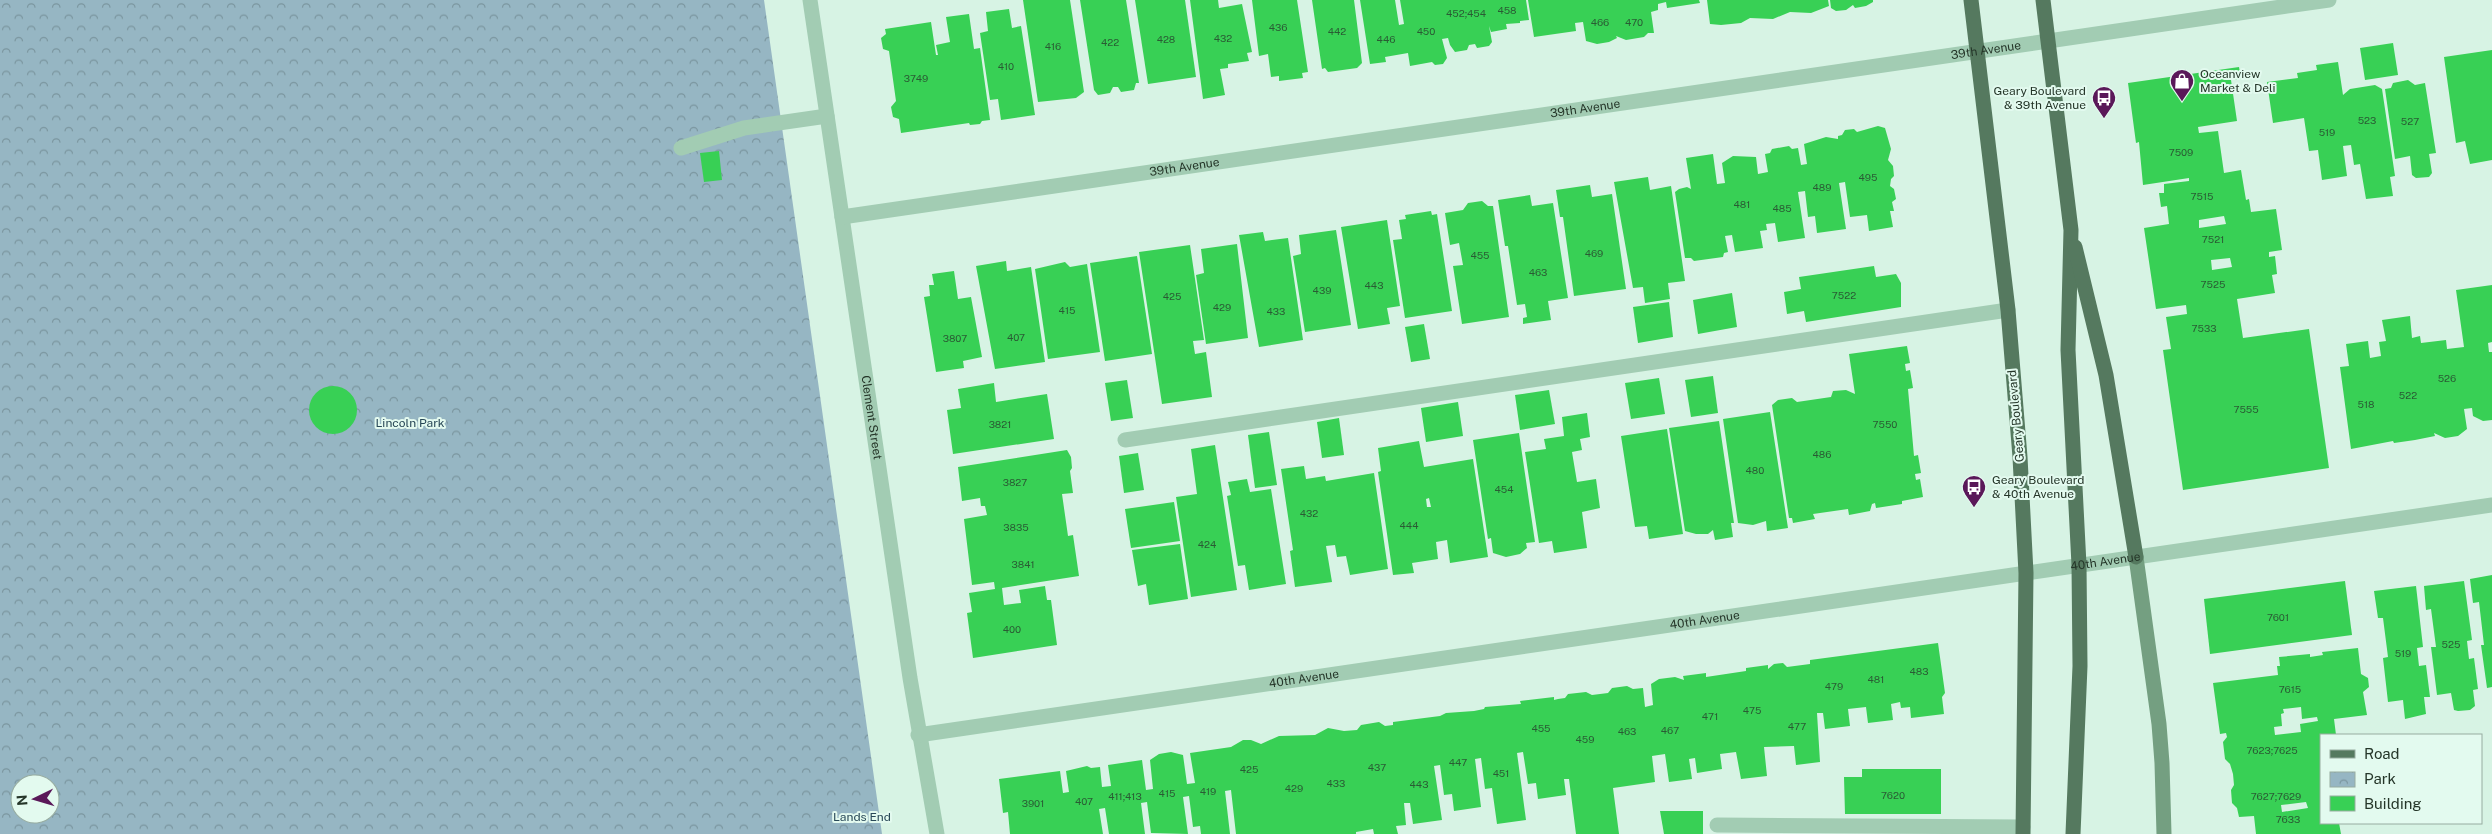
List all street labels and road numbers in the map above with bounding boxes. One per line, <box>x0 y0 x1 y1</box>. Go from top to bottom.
street label: 39th Avenue <box>1950 38 2022 62</box>
street label: 39th Avenue <box>1549 96 1621 121</box>
street label: 39th Avenue <box>1148 155 1221 179</box>
street label: Geary Boulevard <box>2005 369 2027 463</box>
street label: Clement Street <box>858 374 885 461</box>
street label: 40th Avenue <box>2069 549 2142 574</box>
street label: 40th Avenue <box>1669 608 1741 632</box>
street label: 40th Avenue <box>1268 667 1340 691</box>

